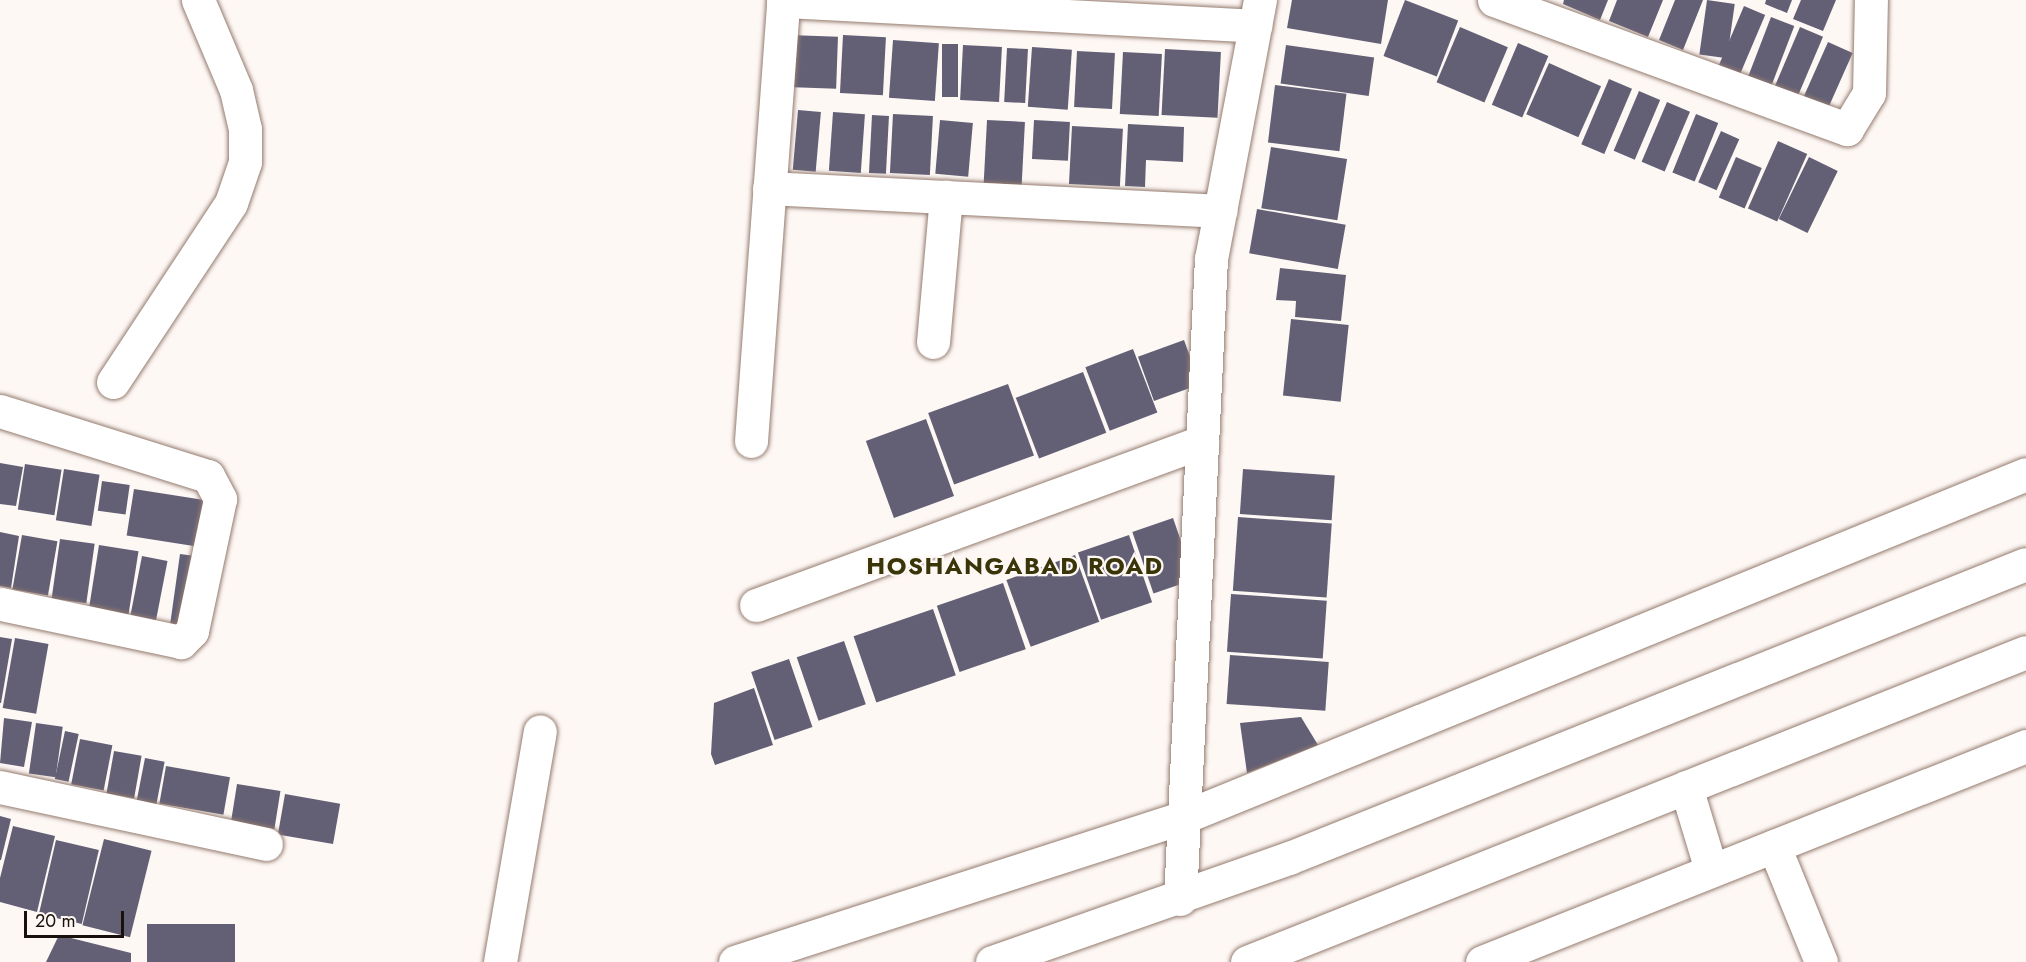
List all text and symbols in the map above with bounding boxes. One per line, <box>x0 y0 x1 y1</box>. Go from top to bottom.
district label: HOSHANGABAD ROAD <box>866 552 1164 580</box>
scale bar <box>27 899 128 937</box>
text: 20 m <box>35 908 75 934</box>

